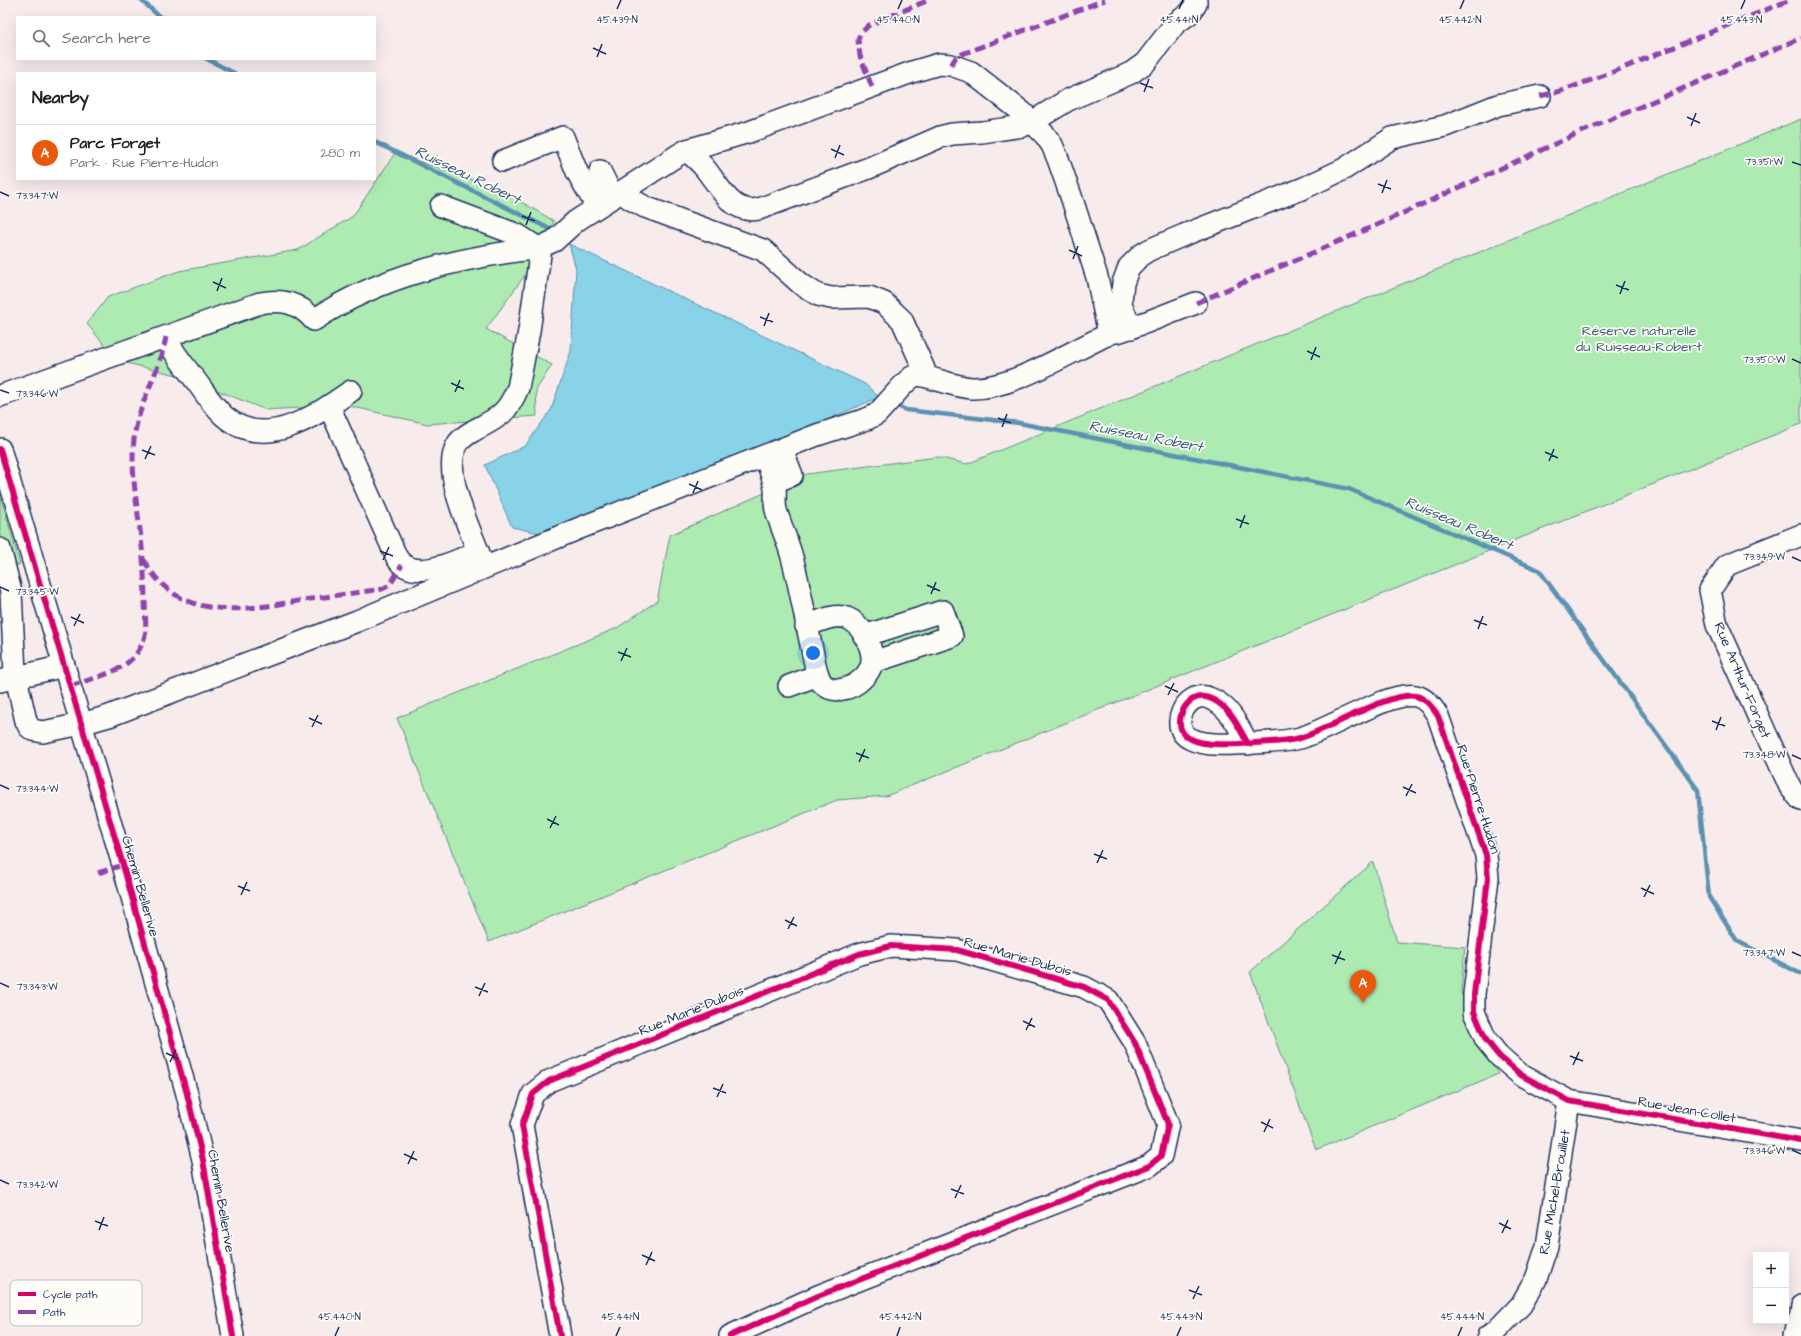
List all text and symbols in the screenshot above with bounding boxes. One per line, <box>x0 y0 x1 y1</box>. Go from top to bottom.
text: 45.439°N <box>596 13 638 27</box>
text: 45.440°N <box>876 13 920 27</box>
text: 45.441°N <box>1160 13 1198 27</box>
text: 45.442°N <box>1438 13 1482 27</box>
text: 45.443°N <box>1720 13 1762 27</box>
search box <box>16 16 376 60</box>
icon: search <box>30 27 52 49</box>
text: Search here <box>62 28 151 49</box>
text: Nearby <box>32 86 89 110</box>
text: Parc Forget <box>70 133 160 154</box>
water label: Ruisseau Robert <box>411 141 526 211</box>
text: A <box>41 144 49 162</box>
text: 280 m <box>321 144 360 162</box>
text: Park · Rue Pierre-Hudon <box>70 154 218 172</box>
text: 73.351°W <box>1745 155 1783 169</box>
text: 73.347°W <box>16 189 59 203</box>
park label: Réserve naturelle du Ruisseau-Robert <box>1576 321 1702 357</box>
text: 73.350°W <box>1743 353 1786 367</box>
text: 73.346°W <box>16 387 59 401</box>
water label: Ruisseau Robert <box>1087 415 1206 458</box>
water label: Ruisseau Robert <box>1402 491 1518 556</box>
text: 73.349°W <box>1743 550 1786 564</box>
text: 73.345°W <box>15 585 59 599</box>
street label: Rue Arthur-Forget <box>1709 619 1776 742</box>
your location <box>803 643 823 663</box>
street label: Rue Pierre-Hudon <box>1451 742 1505 857</box>
text: 73.348°W <box>1743 748 1786 762</box>
text: 73.344°W <box>16 782 59 796</box>
street label: Chemin Bellerive <box>116 833 164 940</box>
street label: Rue Marie-Dubois <box>961 932 1074 982</box>
text: 73.347°W <box>1743 946 1786 960</box>
pin: A <box>1350 970 1376 1003</box>
text: 73.343°W <box>16 980 58 994</box>
street label: Rue Marie-Dubois <box>636 981 747 1041</box>
street label: Rue Jean-Collet <box>1636 1092 1738 1128</box>
street label: Rue Michel-Brouillet <box>1534 1128 1576 1256</box>
text: 73.346°W <box>1743 1144 1786 1158</box>
street label: Chemin Bellerive <box>202 1148 240 1255</box>
text: 73.342°W <box>16 1178 59 1192</box>
map controls <box>1753 1252 1789 1324</box>
button: + <box>1753 1252 1789 1288</box>
legend <box>10 1280 142 1326</box>
text: Cycle path <box>43 1287 98 1303</box>
button: − <box>1753 1288 1789 1324</box>
text: Path <box>43 1305 66 1320</box>
text: 45.440°N <box>317 1310 361 1324</box>
text: 45.441°N <box>601 1310 639 1324</box>
text: 45.442°N <box>878 1310 922 1324</box>
text: 45.443°N <box>1160 1310 1202 1324</box>
text: 45.444°N <box>1440 1310 1484 1324</box>

